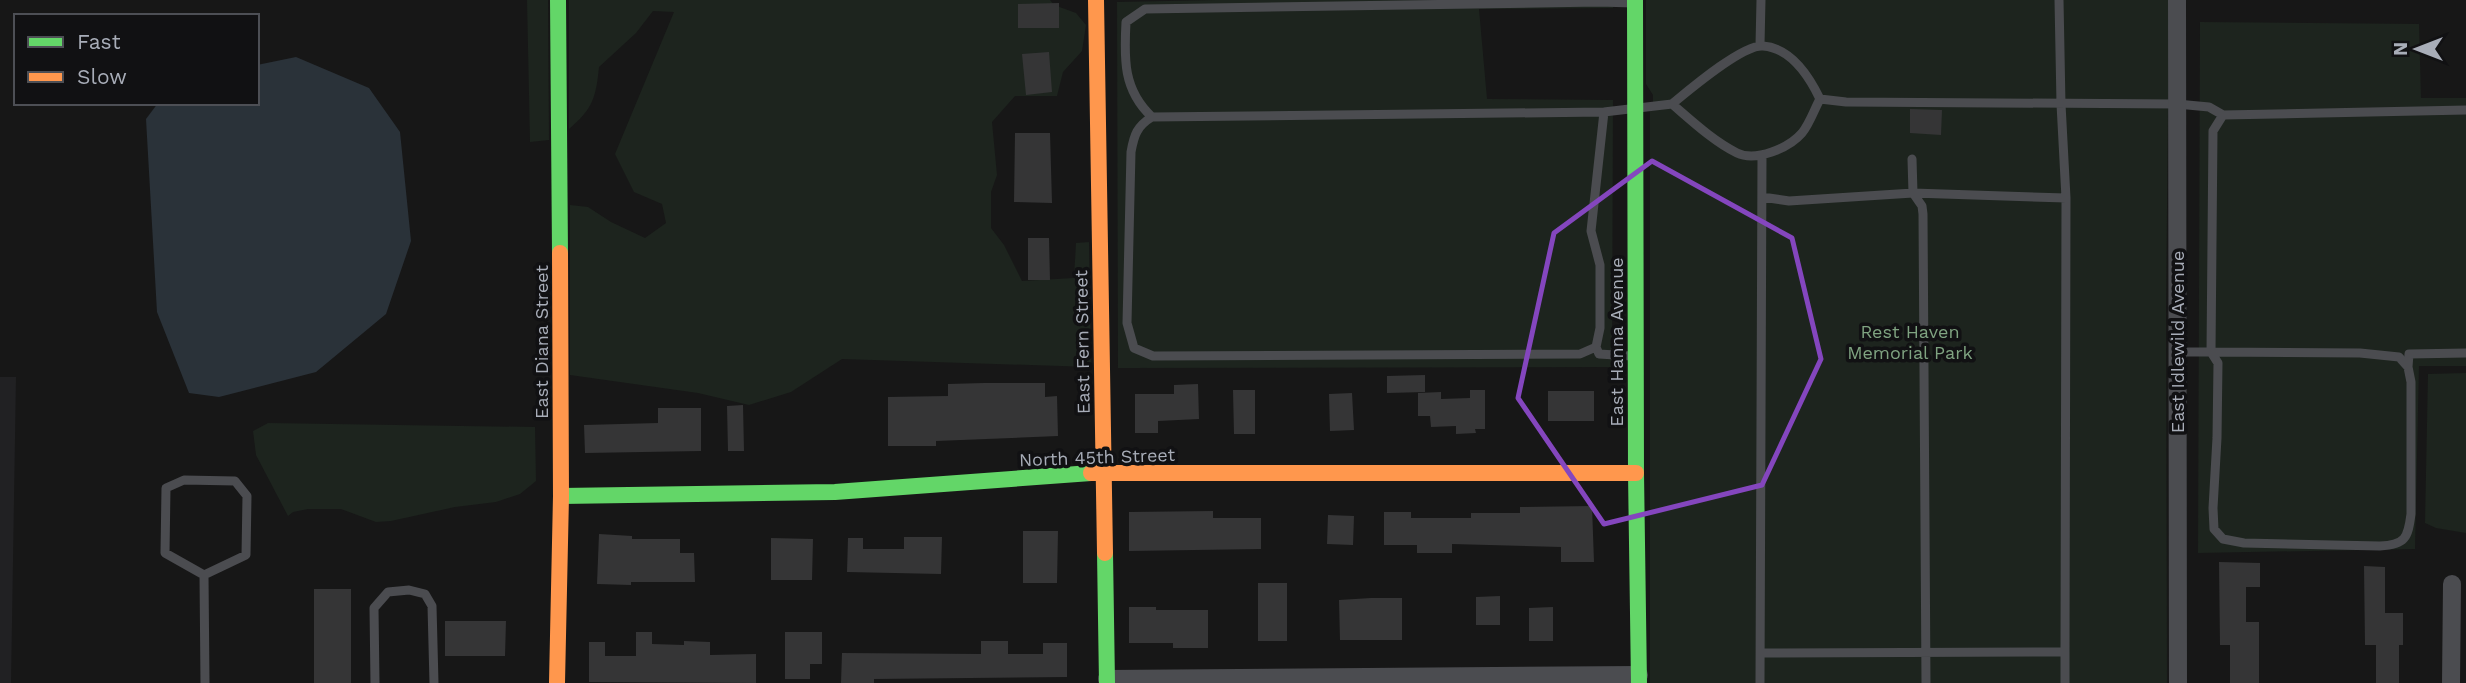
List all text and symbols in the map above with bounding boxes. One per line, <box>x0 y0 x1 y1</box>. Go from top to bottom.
legend <box>14 14 259 105</box>
north arrow <box>2382 14 2452 84</box>
text: Fast <box>77 29 121 54</box>
text: N <box>2389 42 2412 56</box>
text: Slow <box>77 64 127 89</box>
street label: East Idlewild Avenue <box>2167 251 2188 433</box>
street label: East Hanna Avenue <box>1606 257 1627 427</box>
street label: East Diana Street <box>531 265 552 419</box>
street label: East Fern Street <box>1070 269 1094 414</box>
park label: Rest Haven Memorial Park <box>1847 321 1973 363</box>
street label: North 45th Street <box>1019 444 1176 470</box>

